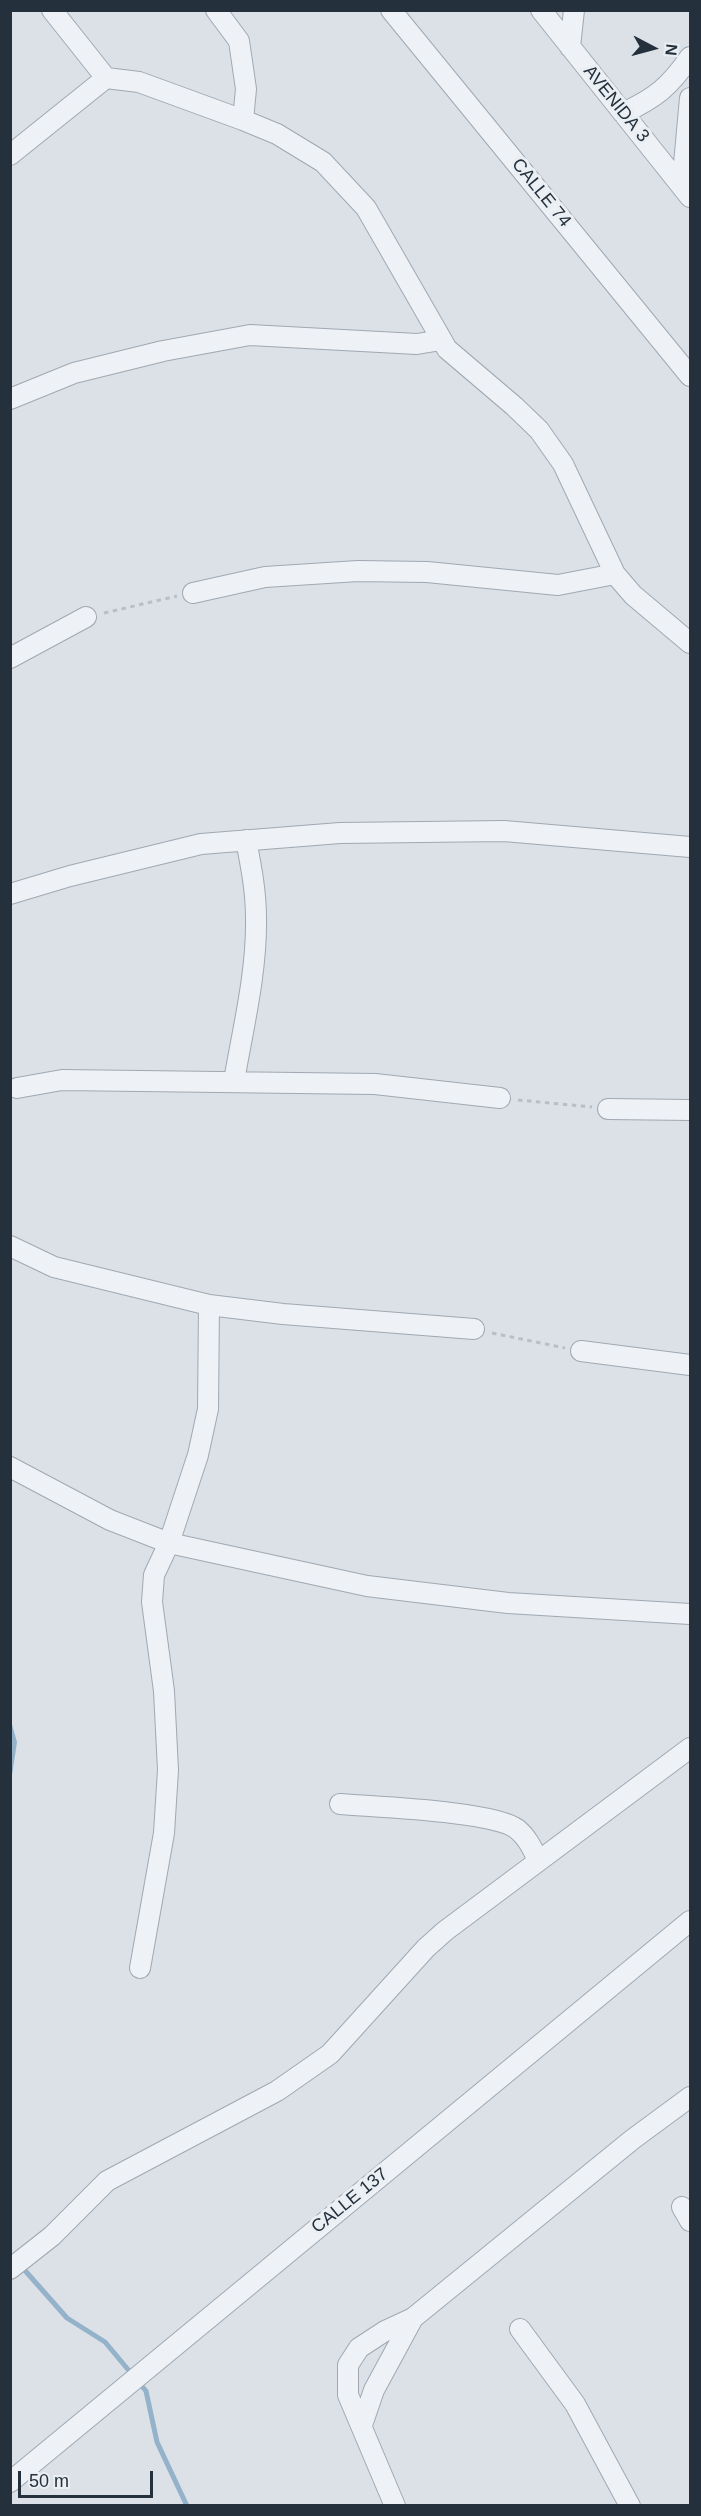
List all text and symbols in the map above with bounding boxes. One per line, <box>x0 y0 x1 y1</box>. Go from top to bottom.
north arrow <box>623 18 683 78</box>
text: N <box>662 43 680 57</box>
street label: AVENIDA 3 <box>578 61 654 147</box>
street label: CALLE 74 <box>507 154 575 232</box>
street label: CALLE 137 <box>307 2164 393 2238</box>
scale bar <box>21 2459 156 2497</box>
text: 50 m <box>29 2471 69 2491</box>

